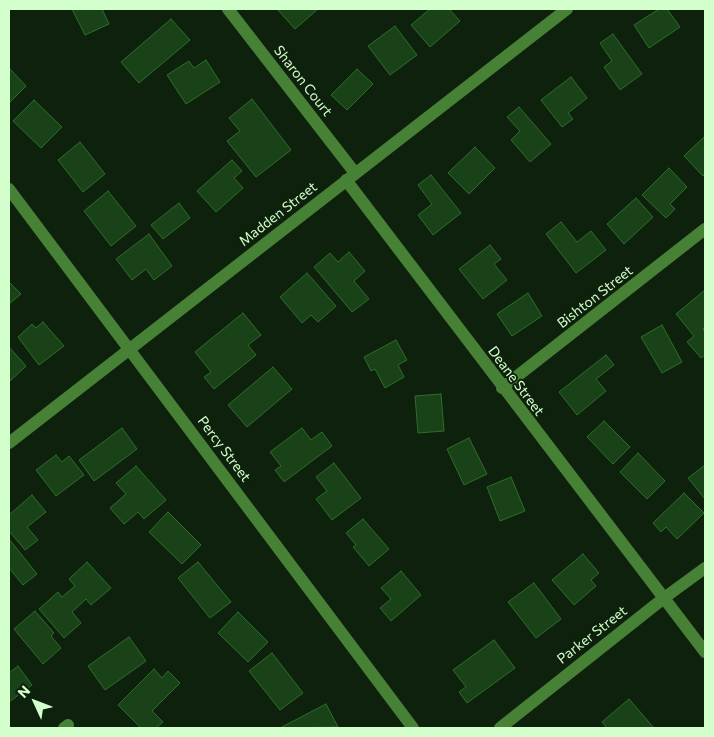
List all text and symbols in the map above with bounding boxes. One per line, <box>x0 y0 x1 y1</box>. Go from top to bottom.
street label: Sharon Court <box>270 42 336 120</box>
street label: Madden Street <box>236 178 320 250</box>
street label: Bishton Street <box>554 262 636 332</box>
street label: Deane Street <box>484 343 548 419</box>
street label: Percy Street <box>194 413 254 485</box>
street label: Parker Street <box>554 602 630 668</box>
north arrow <box>10 677 60 727</box>
text: N <box>14 682 33 701</box>

